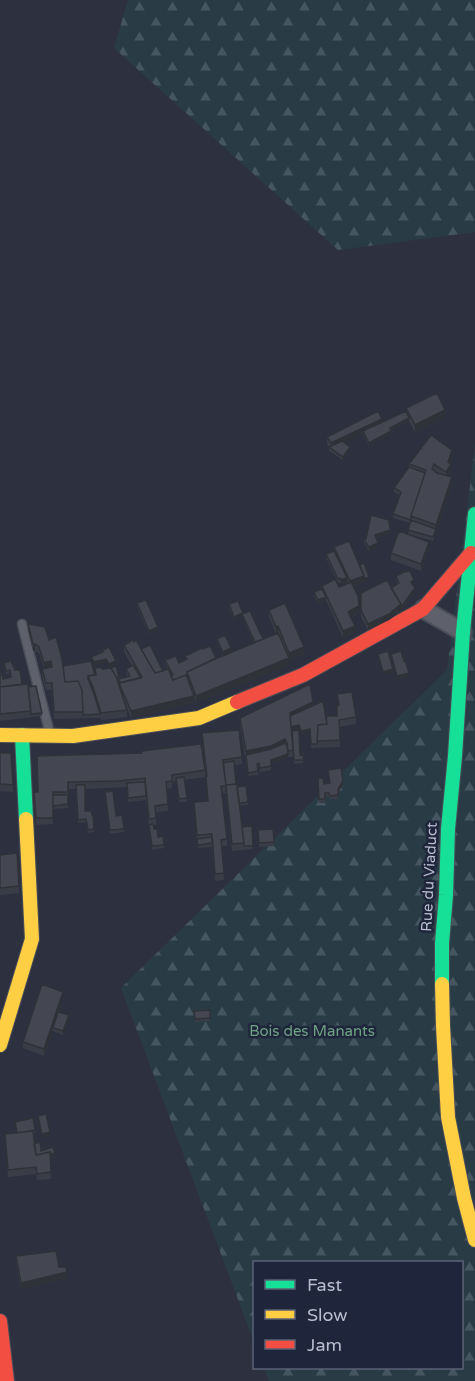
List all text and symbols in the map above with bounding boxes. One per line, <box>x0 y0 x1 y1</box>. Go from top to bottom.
street label: Rue du Viaduct <box>417 822 441 932</box>
park label: Bois des Manants <box>249 1022 375 1040</box>
legend <box>253 1261 463 1369</box>
text: Fast <box>307 1274 342 1296</box>
text: Slow <box>307 1304 348 1326</box>
text: Jam <box>307 1334 342 1356</box>

